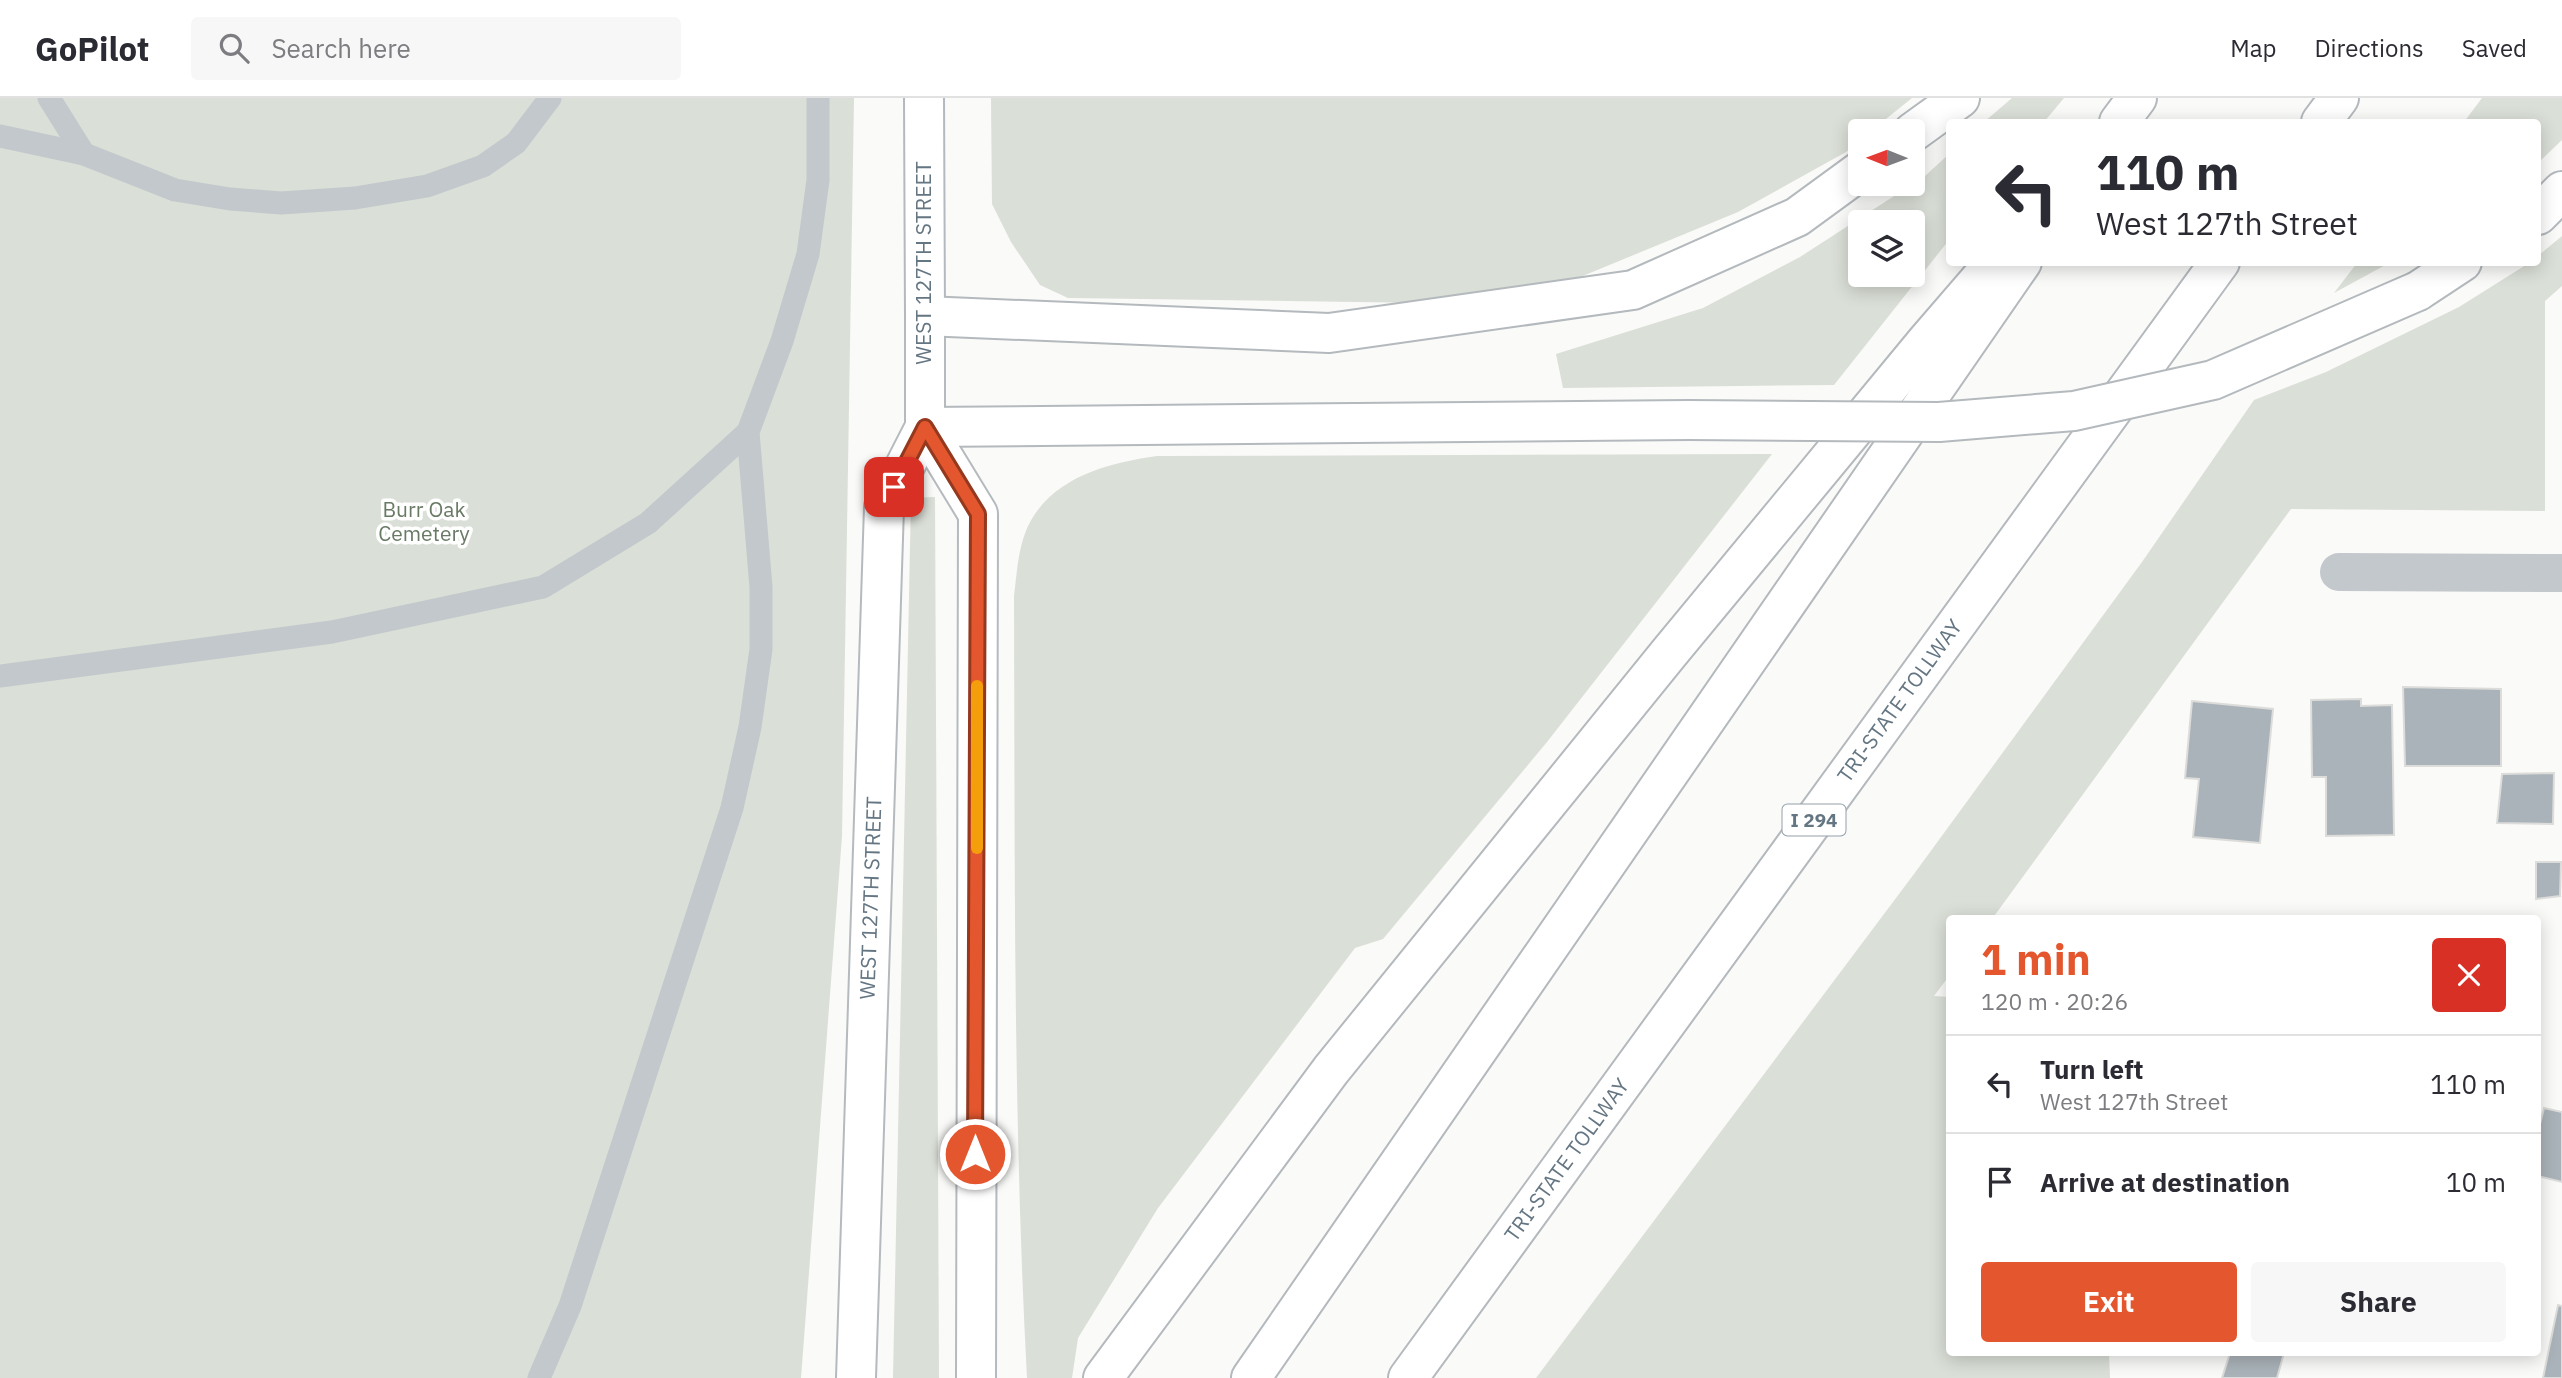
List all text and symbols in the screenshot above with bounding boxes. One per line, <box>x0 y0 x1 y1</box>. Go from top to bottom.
search box <box>191 17 681 80</box>
text: GoPilot <box>35 27 149 70</box>
icon: search <box>215 29 253 67</box>
text: Search here <box>271 31 411 65</box>
text: Map <box>2230 32 2276 64</box>
text: Directions <box>2314 32 2424 64</box>
text: Saved <box>2462 32 2527 64</box>
north arrow <box>1848 119 1925 196</box>
map controls <box>1848 119 1925 287</box>
text: 110 m <box>2096 140 2240 203</box>
icon: left <box>1981 147 2072 238</box>
street label: WEST 127TH STREET <box>909 161 937 365</box>
text: West 127th Street <box>2096 202 2358 244</box>
button: layers <box>1848 210 1925 287</box>
pin <box>864 457 924 517</box>
icon: arrive <box>875 468 913 506</box>
park label: Burr Oak Cemetery <box>378 495 470 547</box>
street label: TRI-STATE TOLLWAY <box>1830 613 1968 788</box>
street label: WEST 127TH STREET <box>852 796 888 1000</box>
road number: I 294 <box>1783 804 1846 835</box>
text: 1 min <box>1981 932 2091 987</box>
button: close <box>2432 938 2506 1012</box>
text: 120 m · 20:26 <box>1981 986 2128 1016</box>
text: Turn left <box>2040 1052 2143 1086</box>
icon: left <box>1981 1065 2019 1103</box>
text: 110 m <box>2430 1067 2506 1101</box>
street label: TRI-STATE TOLLWAY <box>1497 1072 1635 1247</box>
text: West 127th Street <box>2040 1086 2228 1116</box>
position arrow <box>938 1117 1012 1191</box>
icon: arrive <box>1981 1163 2019 1201</box>
text: Arrive at destination <box>2040 1165 2290 1199</box>
text: 10 m <box>2446 1165 2506 1199</box>
button: Exit <box>1981 1262 2237 1342</box>
button: Share <box>2251 1262 2506 1342</box>

